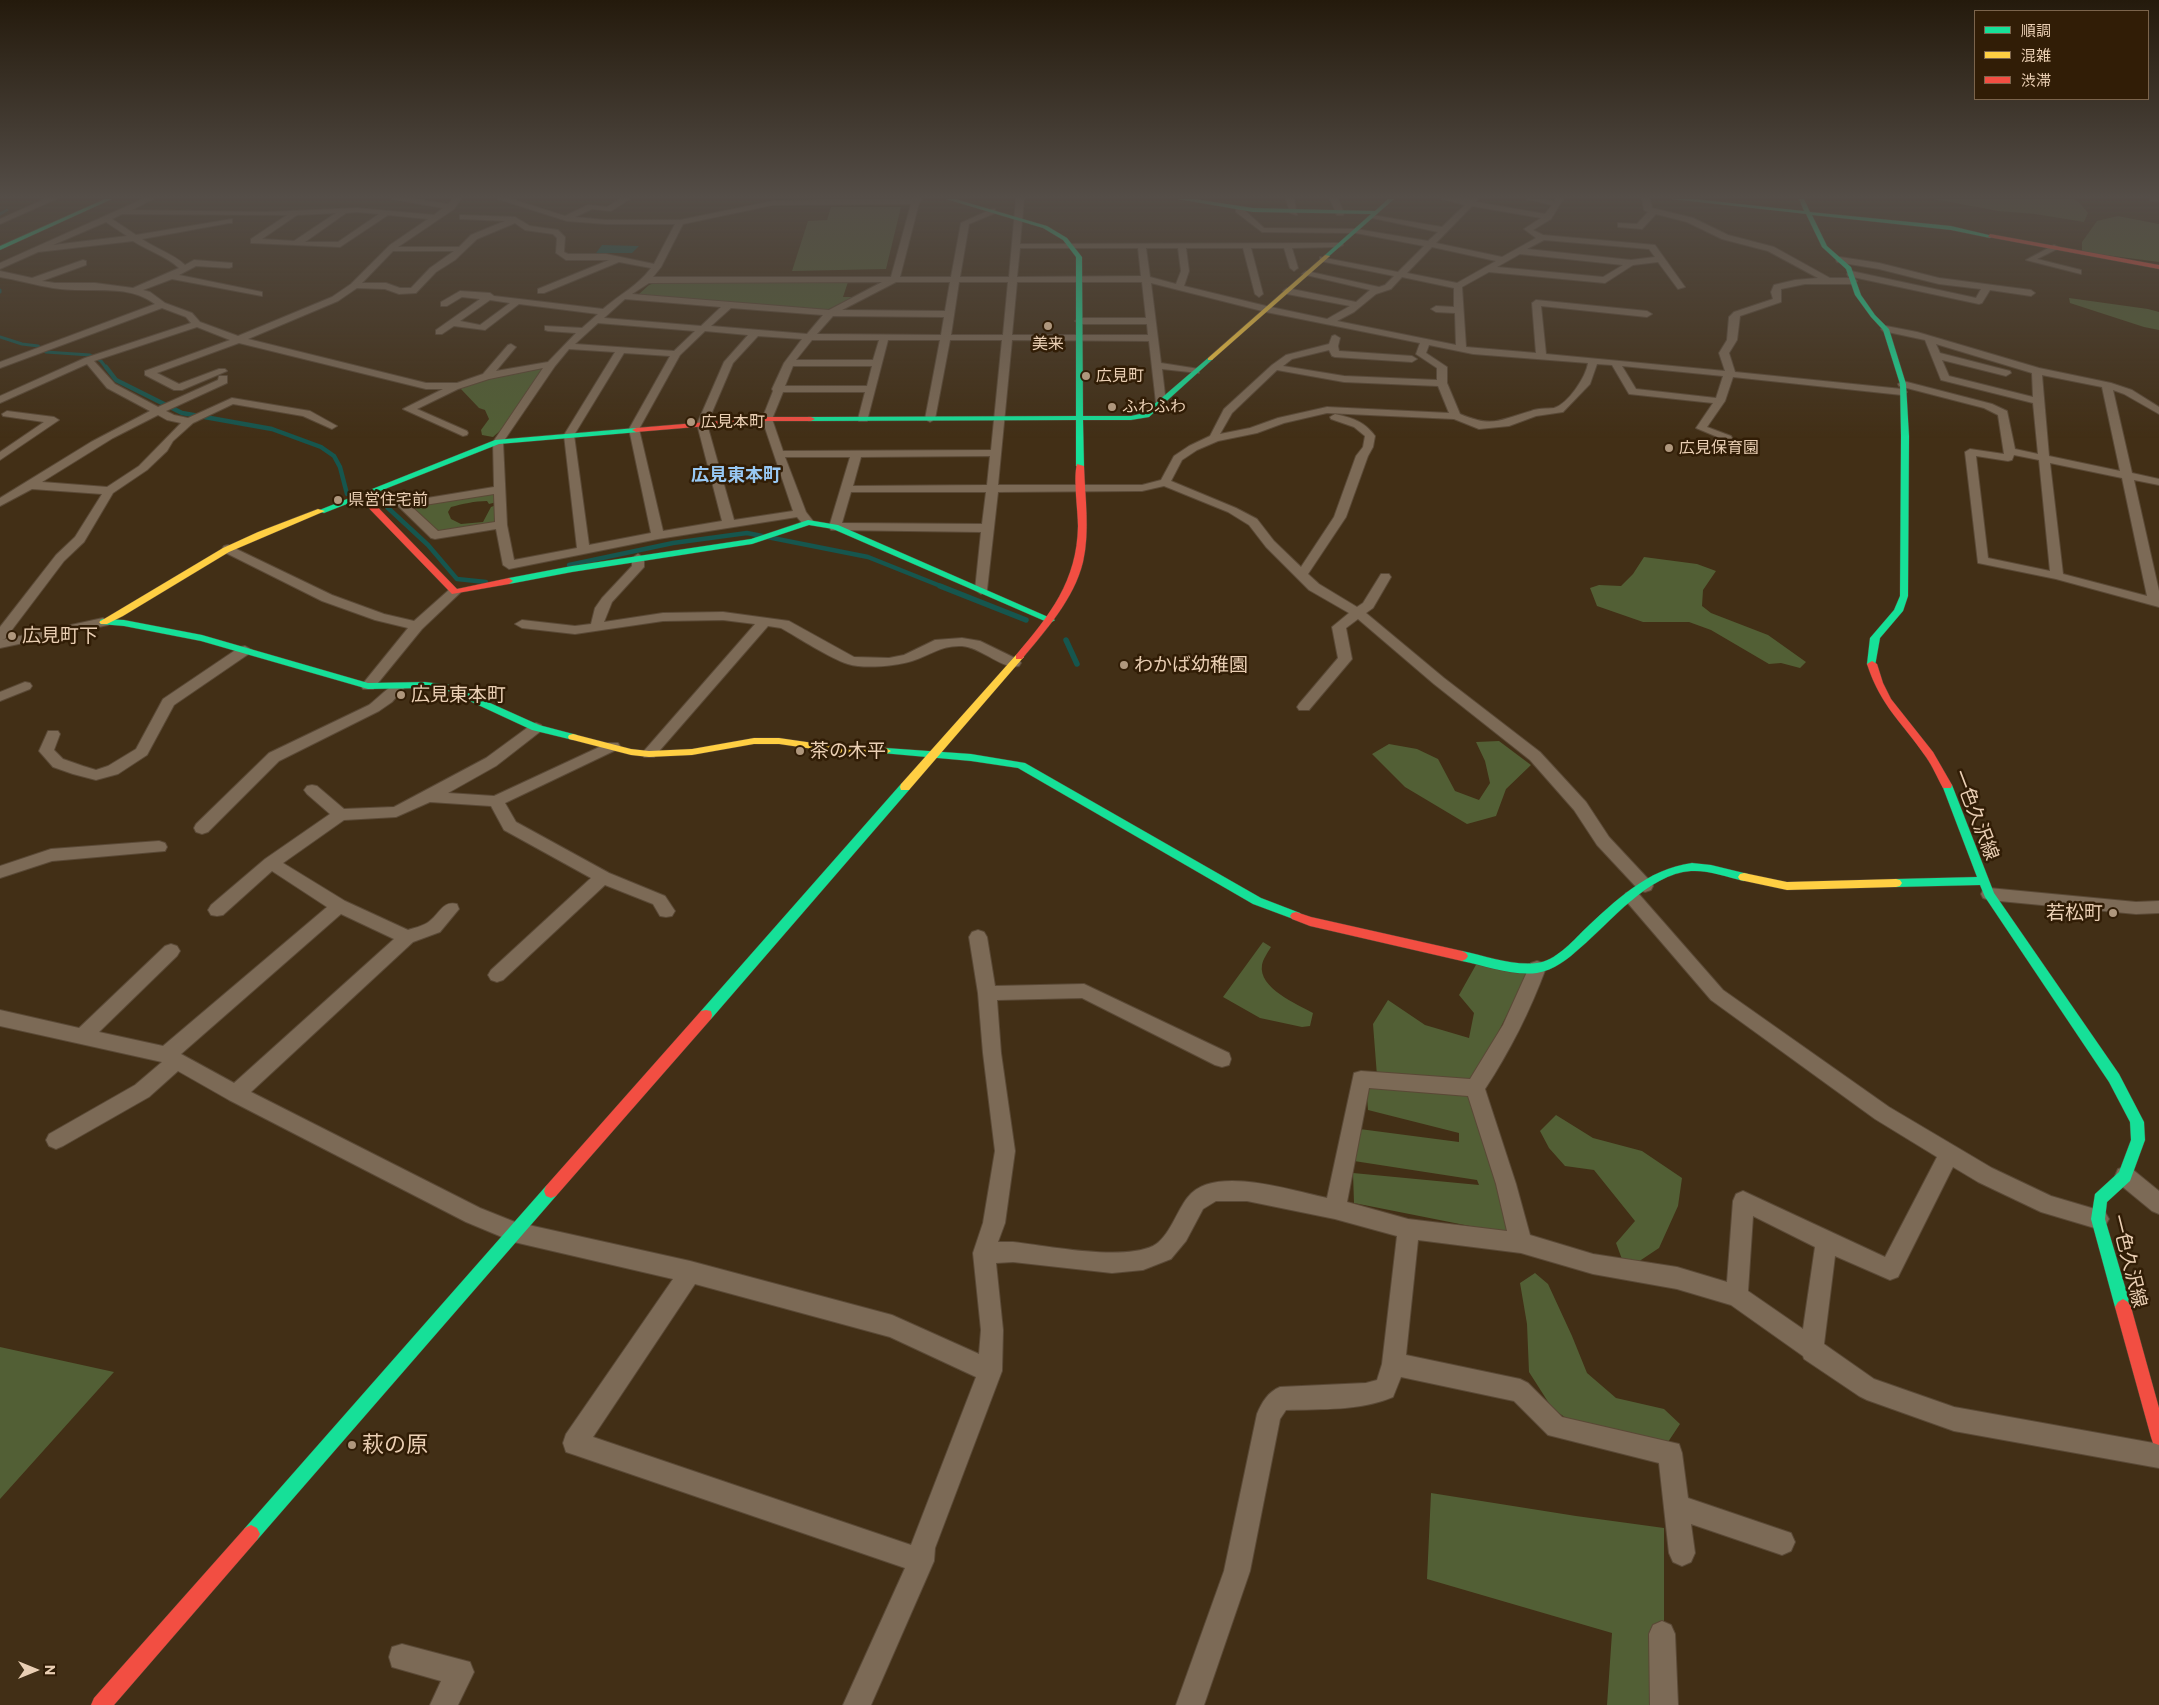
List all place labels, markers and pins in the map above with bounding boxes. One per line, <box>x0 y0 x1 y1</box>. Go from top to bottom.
marker: 美来 <box>1042 320 1054 332</box>
place label: 美来 <box>1032 334 1064 354</box>
place label: 広見町 <box>1096 366 1144 386</box>
marker: 広見町 <box>1080 370 1092 382</box>
place label: ふわふわ <box>1122 397 1186 417</box>
marker: ふわふわ <box>1106 401 1118 413</box>
place label: 広見本町 <box>701 412 765 432</box>
marker: 広見本町 <box>685 416 697 428</box>
place label: 広見保育園 <box>1679 438 1759 458</box>
marker: 広見保育園 <box>1663 442 1675 454</box>
place label: 県営住宅前 <box>348 490 428 510</box>
marker: 県営住宅前 <box>332 494 344 506</box>
place label: 広見町下 <box>22 625 98 647</box>
marker: 広見町下 <box>6 630 18 642</box>
place label: わかば幼稚園 <box>1134 654 1248 676</box>
marker: わかば幼稚園 <box>1118 659 1130 671</box>
place label: 広見東本町 <box>411 684 506 706</box>
marker: 広見東本町 <box>395 689 407 701</box>
place label: 茶の木平 <box>810 740 886 762</box>
marker: 茶の木平 <box>794 745 806 757</box>
place label: 若松町 <box>2046 902 2103 924</box>
marker: 若松町 <box>2107 907 2119 919</box>
place label: 萩の原 <box>362 1432 428 1458</box>
marker: 萩の原 <box>346 1439 358 1451</box>

